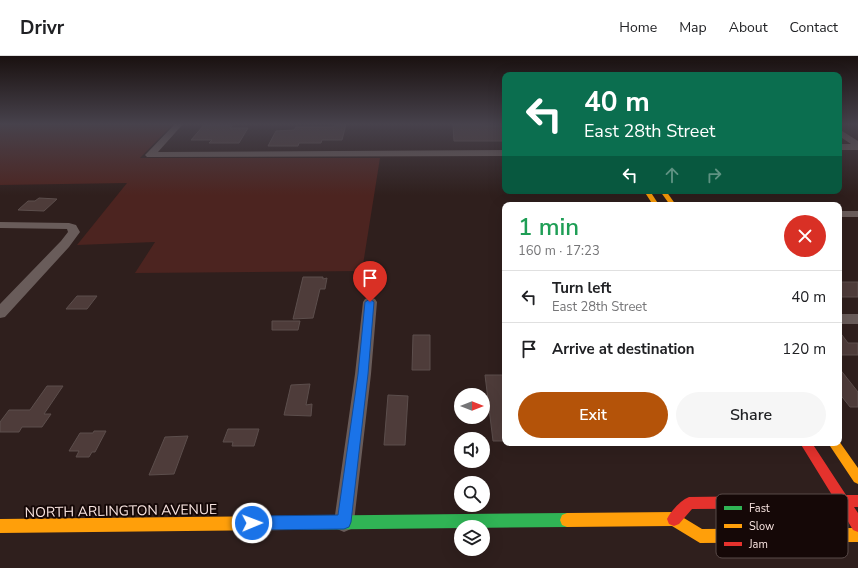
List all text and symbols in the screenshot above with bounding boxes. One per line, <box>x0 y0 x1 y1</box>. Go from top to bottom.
text: Drivr <box>20 15 64 41</box>
text: Home <box>619 18 657 37</box>
text: Map <box>679 18 707 37</box>
text: About <box>729 18 768 37</box>
text: Contact <box>790 18 838 37</box>
text: 40 m <box>584 83 650 121</box>
icon: left <box>518 88 570 140</box>
text: East 28th Street <box>584 119 715 143</box>
icon: left <box>619 164 641 186</box>
icon: ahead <box>661 164 683 186</box>
icon: right <box>703 164 725 186</box>
text: 1 min <box>518 211 579 243</box>
button: close <box>784 215 826 257</box>
text: 160 m · 17:23 <box>518 242 600 260</box>
pin <box>353 261 387 302</box>
icon: arrive <box>359 267 381 289</box>
text: Turn left <box>552 278 611 298</box>
icon: left <box>518 286 540 308</box>
text: 40 m <box>791 287 826 307</box>
text: East 28th Street <box>552 298 647 316</box>
icon: arrive <box>518 338 540 360</box>
text: Arrive at destination <box>552 339 695 359</box>
text: 120 m <box>782 339 826 359</box>
north arrow <box>454 388 490 424</box>
map controls <box>454 388 490 556</box>
button: Exit <box>518 392 668 438</box>
button: Share <box>676 392 826 438</box>
button: sound <box>454 432 490 468</box>
button: search <box>454 476 490 512</box>
legend <box>716 494 848 558</box>
street label: NORTH ARLINGTON AVENUE <box>25 500 217 522</box>
text: Fast <box>749 501 770 516</box>
position arrow <box>231 502 273 544</box>
text: Slow <box>749 519 774 534</box>
button: layers <box>454 520 490 556</box>
text: Jam <box>748 537 768 552</box>

